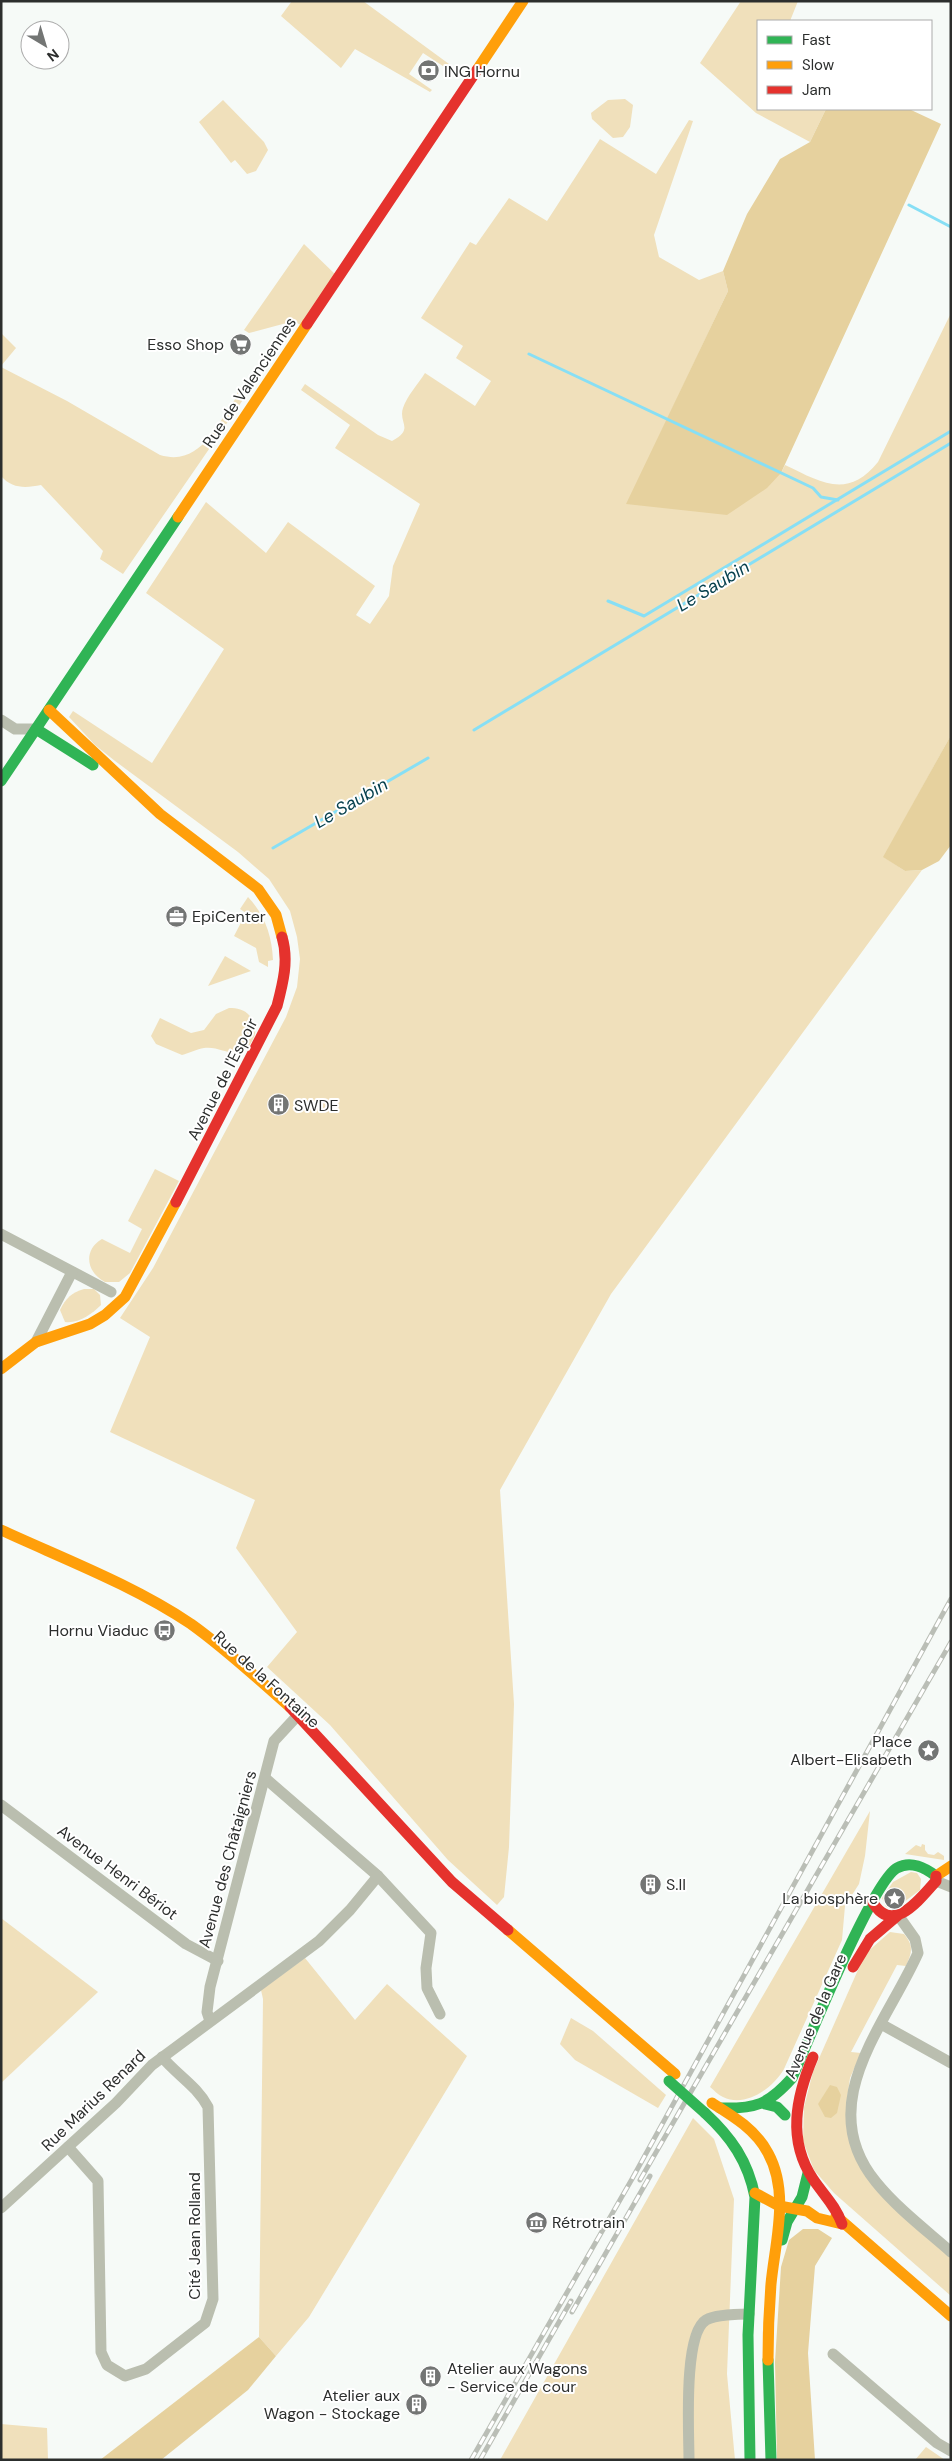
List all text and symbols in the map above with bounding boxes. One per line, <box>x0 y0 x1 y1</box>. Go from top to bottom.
north arrow <box>20 20 70 70</box>
legend <box>757 20 932 110</box>
text: Fast <box>802 30 831 50</box>
text: N <box>43 45 63 65</box>
text: Slow <box>802 55 835 75</box>
bank icon: ING Hornu <box>416 59 440 83</box>
place label: ING Hornu <box>444 61 520 82</box>
text: Jam <box>802 80 831 100</box>
street label: Rue de Valenciennes <box>198 313 301 452</box>
supermarket icon: Esso Shop <box>228 332 252 356</box>
place label: Esso Shop <box>147 334 224 355</box>
water label: Le Saubin <box>672 555 754 617</box>
water label: Le Saubin <box>310 772 392 834</box>
office icon: EpiCenter <box>164 904 188 928</box>
place label: EpiCenter <box>192 906 266 927</box>
street label: Avenue de l'Espoir <box>183 1014 262 1144</box>
building icon: SWDE <box>266 1093 290 1117</box>
place label: SWDE <box>294 1095 339 1116</box>
bus stop icon: Hornu Viaduc <box>153 1618 177 1642</box>
place label: Hornu Viaduc <box>48 1620 149 1641</box>
street label: Rue de la Fontaine <box>209 1626 324 1733</box>
place label: Place Albert-Elisabeth <box>790 1731 912 1770</box>
place icon: Place Albert-Elisabeth <box>916 1738 940 1762</box>
street label: Avenue des Châtaigniers <box>194 1768 261 1950</box>
street label: Avenue Henri Bériot <box>53 1820 182 1925</box>
building icon: S.II <box>638 1872 662 1896</box>
place label: S.II <box>666 1874 686 1895</box>
place icon: La biosphère <box>882 1886 906 1910</box>
place label: La biosphère <box>782 1888 878 1909</box>
street label: Avenue de la Gare <box>780 1950 851 2082</box>
street label: Rue Marius Renard <box>37 2045 150 2156</box>
street label: Cité Jean Rolland <box>184 2172 205 2300</box>
museum icon: Rétrotrain <box>524 2210 548 2234</box>
place label: Rétrotrain <box>552 2212 625 2233</box>
place label: Atelier aux Wagons - Service de cour <box>447 2358 588 2397</box>
building icon: Atelier aux Wagons - Service de cour <box>419 2365 443 2389</box>
place label: Atelier aux Wagon - Stockage <box>264 2385 400 2424</box>
building icon: Atelier aux Wagon - Stockage <box>404 2392 428 2416</box>

